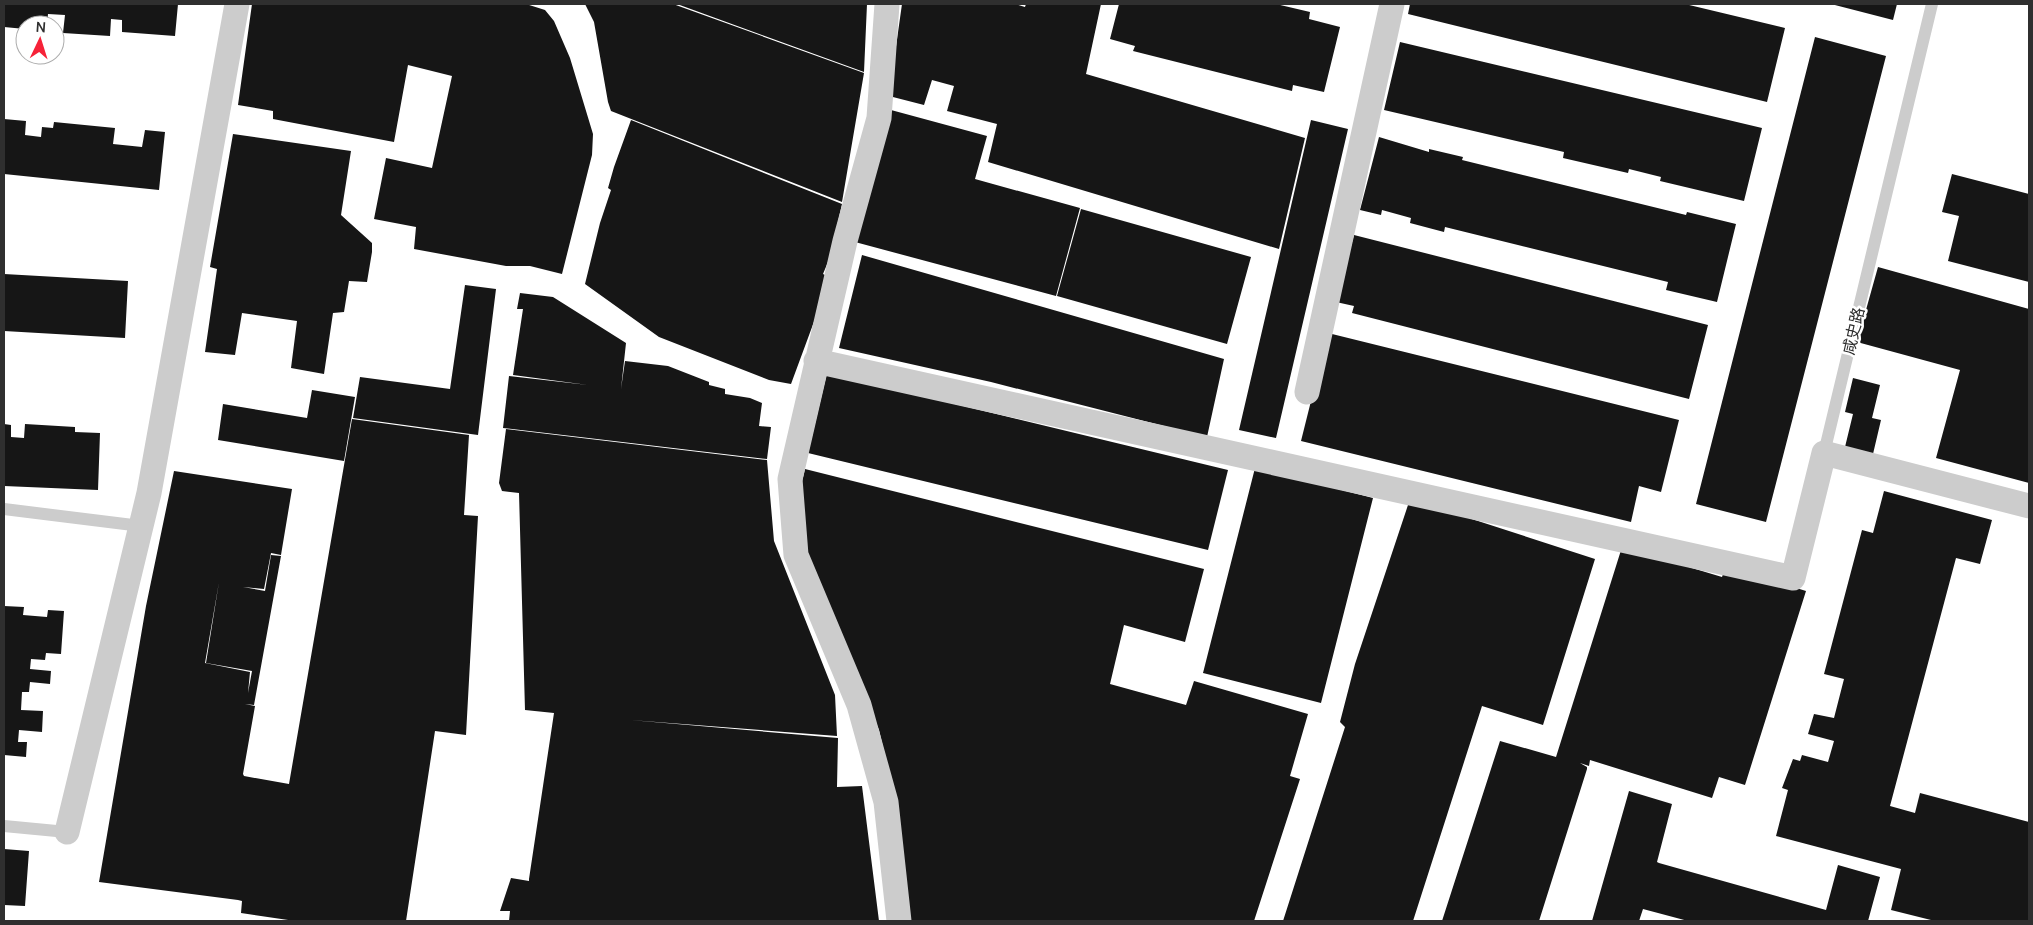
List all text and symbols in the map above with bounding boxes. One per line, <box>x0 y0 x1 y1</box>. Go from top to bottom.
north arrow <box>15 15 65 65</box>
text: N <box>35 17 47 36</box>
street label: 咸史路 <box>1837 305 1869 357</box>

